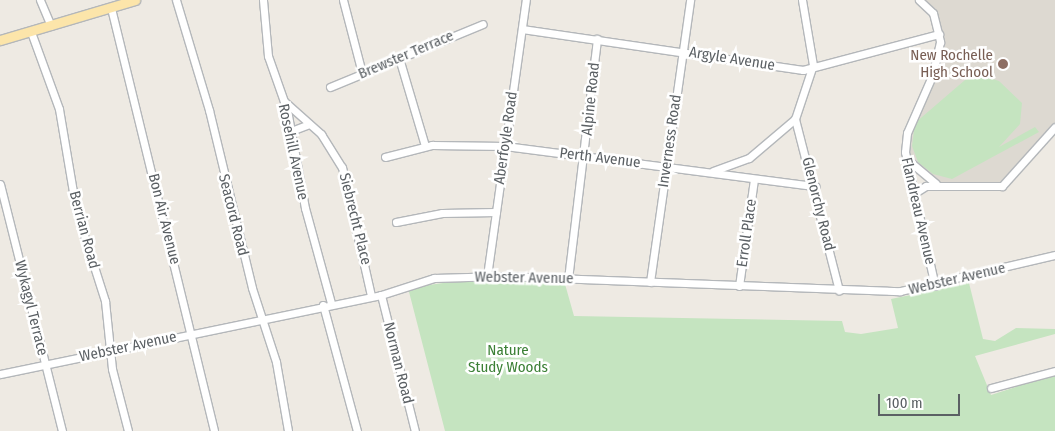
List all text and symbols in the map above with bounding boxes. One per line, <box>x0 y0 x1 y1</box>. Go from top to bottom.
street label: Brewster Terrace <box>356 27 456 83</box>
street label: Argyle Avenue <box>688 43 776 75</box>
place label: New Rochelle High School <box>910 46 993 81</box>
marker: New Rochelle High School <box>997 58 1009 70</box>
street label: Alpine Road <box>578 61 604 137</box>
street label: Aberfoyle Road <box>491 91 521 185</box>
street label: Inverness Road <box>655 93 685 189</box>
street label: Rosehill Avenue <box>274 102 312 202</box>
street label: Perth Avenue <box>558 144 642 172</box>
street label: Glenorchy Road <box>798 155 838 253</box>
street label: Flandreau Avenue <box>897 156 939 266</box>
street label: Siebrecht Place <box>335 171 375 267</box>
street label: Bon Air Avenue <box>144 172 184 266</box>
street label: Seacord Road <box>214 172 252 258</box>
street label: Berrian Road <box>65 189 103 271</box>
street label: Erroll Place <box>733 198 761 268</box>
street label: Wykagyl Terrace <box>10 258 52 358</box>
street label: Webster Avenue <box>907 259 1007 299</box>
street label: Webster Avenue <box>474 268 574 288</box>
street label: Norman Road <box>379 320 417 406</box>
street label: Webster Avenue <box>78 328 178 366</box>
park label: Nature Study Woods <box>468 341 548 376</box>
scale bar <box>880 384 962 416</box>
text: 100 m <box>886 394 923 412</box>

